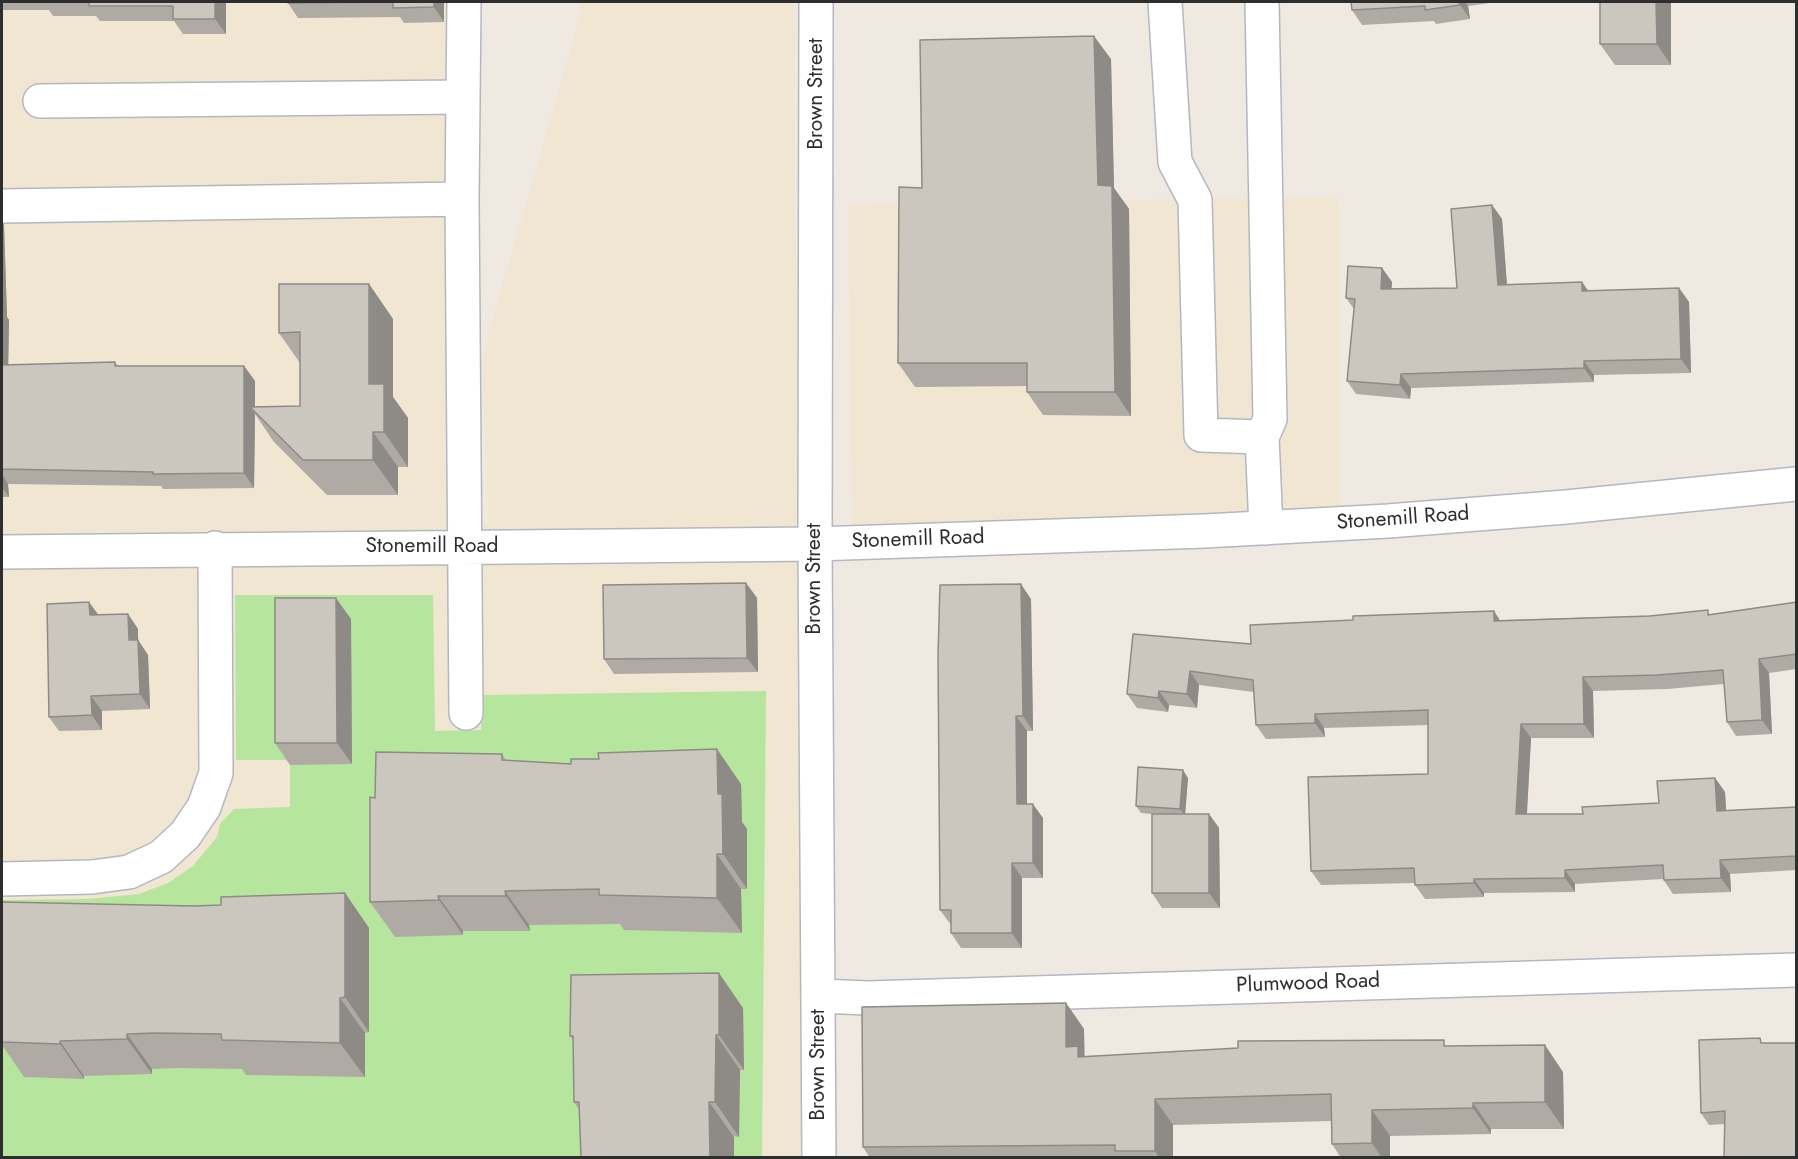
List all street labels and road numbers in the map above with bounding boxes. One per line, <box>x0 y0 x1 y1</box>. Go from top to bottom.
street label: Brown Street <box>804 38 830 150</box>
street label: Stonemill Road <box>1336 502 1470 536</box>
street label: Brown Street <box>802 523 828 635</box>
street label: Stonemill Road <box>851 525 985 555</box>
street label: Stonemill Road <box>366 534 498 560</box>
street label: Plumwood Road <box>1236 969 1380 999</box>
street label: Brown Street <box>806 1009 832 1121</box>

